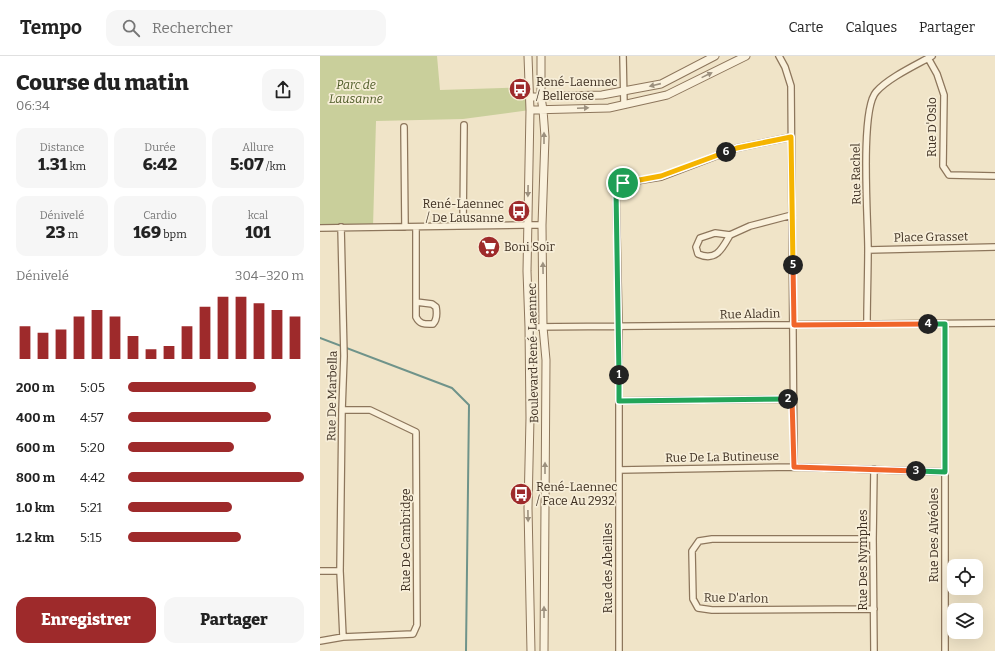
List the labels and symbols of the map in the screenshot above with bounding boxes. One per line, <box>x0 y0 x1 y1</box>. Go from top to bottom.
one-way arrow <box>701 72 713 78</box>
place label: René-Laennec / Bellerose <box>536 75 617 103</box>
bus stop icon: René-Laennec / Bellerose <box>507 76 533 102</box>
park label: Parc de Lausanne <box>329 78 383 106</box>
one-way arrow <box>648 82 661 88</box>
street label: Rue D'Oslo <box>925 97 939 157</box>
one-way arrow <box>577 105 589 112</box>
one-way arrow <box>541 131 547 144</box>
pin: 6 <box>716 142 736 162</box>
street label: Rue Rachel <box>848 142 864 205</box>
pin <box>606 166 640 200</box>
one-way arrow <box>525 185 531 198</box>
place label: René-Laennec / De Lausanne <box>423 197 504 225</box>
bus stop icon: René-Laennec / De Lausanne <box>506 198 532 224</box>
street label: Place Grasset <box>894 229 969 245</box>
supermarket icon: Boni Soir <box>476 234 502 260</box>
place label: Boni Soir <box>504 240 556 254</box>
pin: 5 <box>783 255 803 275</box>
one-way arrow <box>540 261 546 274</box>
street label: Boulevard René-Laennec <box>525 283 541 423</box>
street label: Rue Aladin <box>720 306 781 322</box>
pin: 4 <box>918 314 938 334</box>
street label: Rue De Marbella <box>324 350 340 441</box>
pin: 1 <box>609 365 629 385</box>
pin: 2 <box>778 389 798 409</box>
street label: Rue De La Butineuse <box>665 449 779 465</box>
one-way arrow <box>542 461 548 474</box>
pin: 3 <box>906 461 926 481</box>
place label: René-Laennec / Face Au 2932 <box>536 480 617 508</box>
bus stop icon: René-Laennec / Face Au 2932 <box>508 481 534 507</box>
street label: Rue De Cambridge <box>399 488 413 592</box>
street label: Rue Des Alvéoles <box>927 488 941 582</box>
street label: Rue Des Nymphes <box>856 509 870 611</box>
one-way arrow <box>525 510 531 523</box>
street label: Rue des Abeilles <box>601 522 615 613</box>
street label: Rue D'arlon <box>704 590 769 606</box>
one-way arrow <box>541 605 547 618</box>

